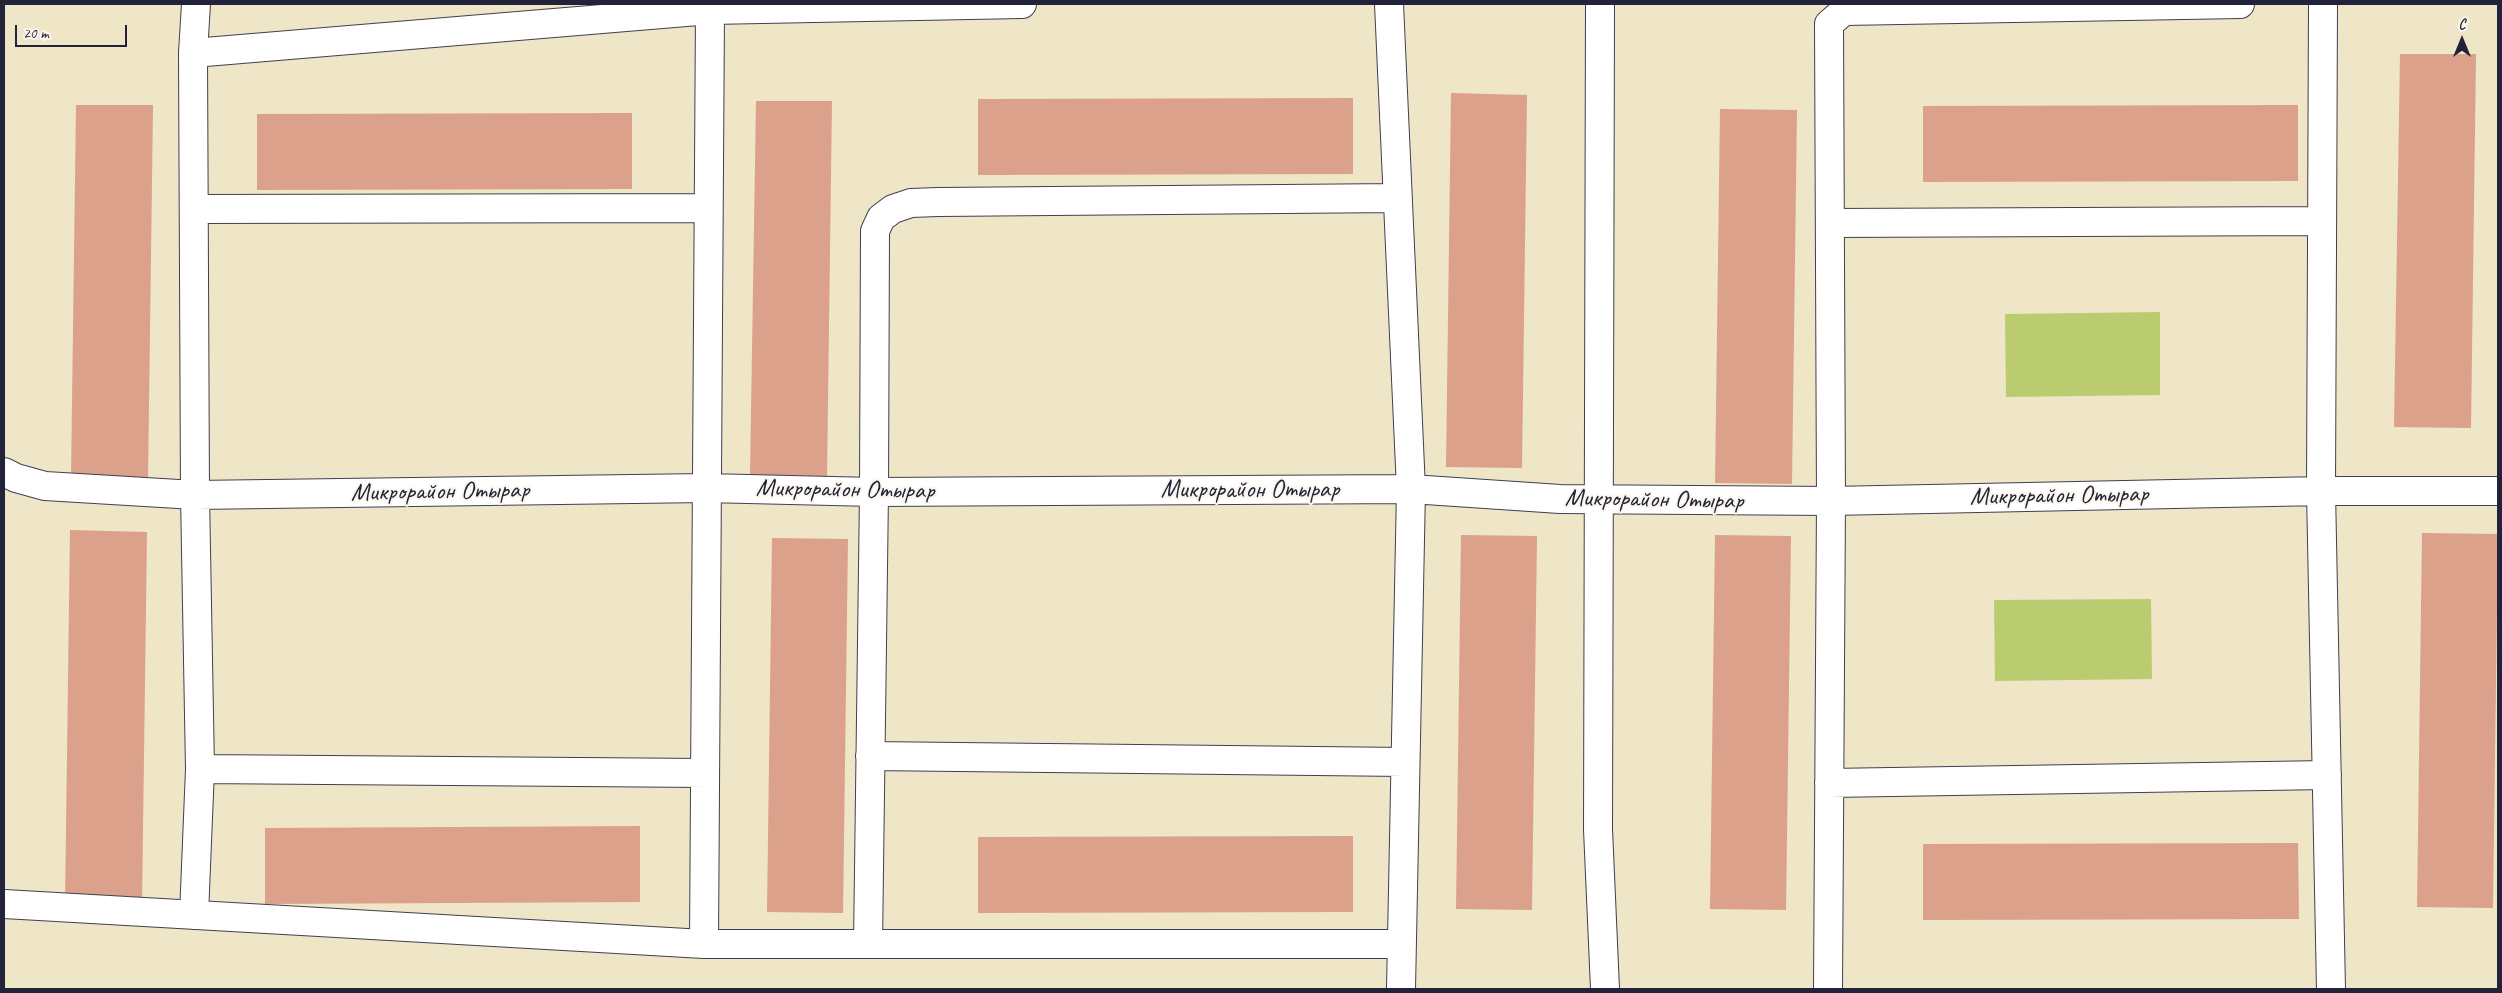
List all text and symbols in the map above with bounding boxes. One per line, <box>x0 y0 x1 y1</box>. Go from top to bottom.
scale bar <box>18 15 130 47</box>
north arrow <box>2437 15 2487 65</box>
text: С <box>2459 16 2465 33</box>
text: 20 m <box>23 24 49 43</box>
street label: Микрорайон Отырар <box>756 473 934 507</box>
street label: Микрорайон Отырар <box>351 475 529 509</box>
street label: Микрорайон Отырар <box>1161 475 1339 505</box>
street label: Микрорайон Отырар <box>1970 479 2148 513</box>
street label: Микрорайон Отырар <box>1565 483 1743 517</box>

